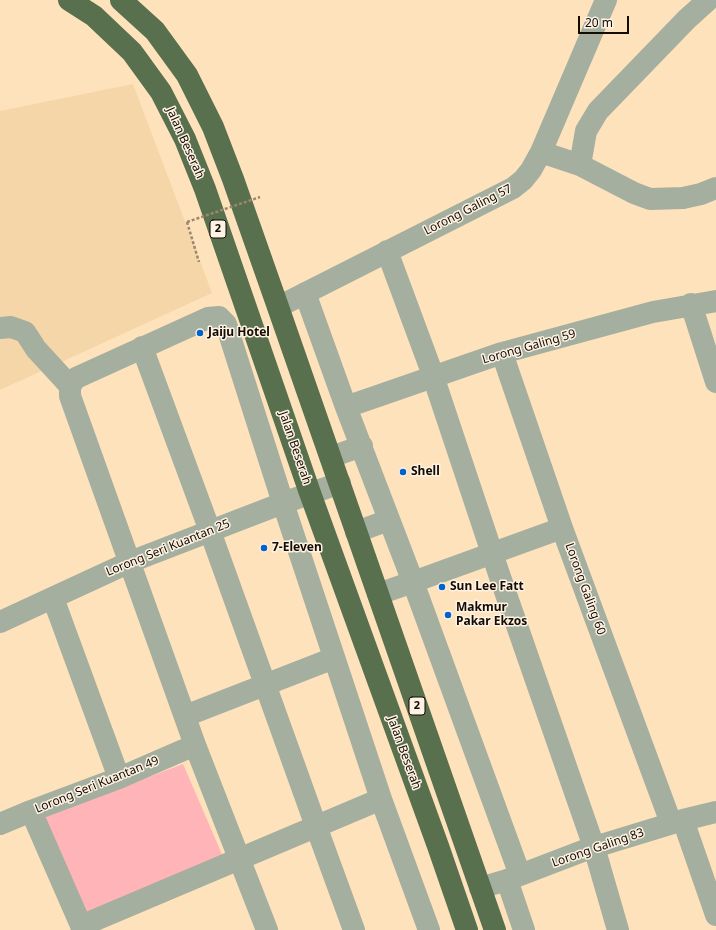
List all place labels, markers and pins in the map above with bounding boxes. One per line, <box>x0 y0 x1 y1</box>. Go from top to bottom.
place label: Jaiju Hotel <box>208 326 270 340</box>
marker: Jaiju Hotel <box>195 328 205 338</box>
place label: Shell <box>411 465 440 479</box>
marker: Shell <box>398 467 408 477</box>
place label: 7-Eleven <box>272 541 322 555</box>
marker: 7-Eleven <box>259 543 269 553</box>
place label: Sun Lee Fatt <box>450 580 524 594</box>
marker: Sun Lee Fatt <box>437 582 447 592</box>
place label: Makmur Pakar Ekzos <box>456 601 527 629</box>
marker: Makmur Pakar Ekzos <box>443 610 453 620</box>

